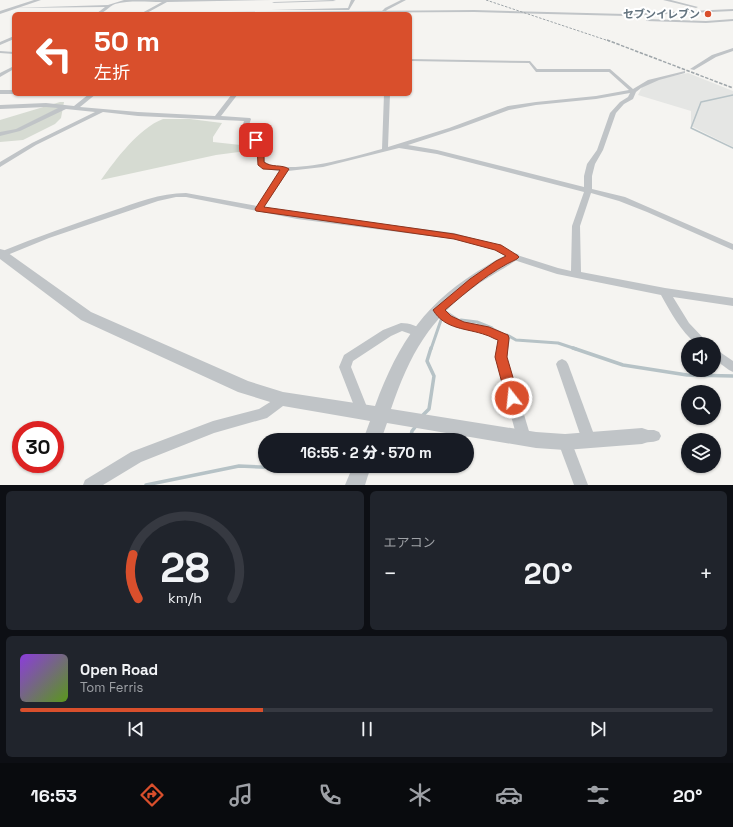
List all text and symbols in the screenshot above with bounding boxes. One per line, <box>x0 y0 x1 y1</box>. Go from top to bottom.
place label: セブンイレブン <box>623 7 700 21</box>
marker: セブンイレブン <box>703 9 713 19</box>
text: 50 m <box>94 23 160 59</box>
icon: left <box>28 28 80 80</box>
text: 左折 <box>94 61 130 84</box>
pin <box>239 123 273 157</box>
icon: arrive <box>245 129 267 151</box>
map controls <box>681 337 721 473</box>
button: sound <box>681 337 721 377</box>
position arrow <box>491 377 533 419</box>
button: search <box>681 385 721 425</box>
speed limit sign: 30 <box>12 421 64 473</box>
button: layers <box>681 433 721 473</box>
text: 16:55 · 2 分 · 570 m <box>300 443 432 462</box>
text: エアコン <box>384 534 436 551</box>
text: 28 <box>160 540 210 593</box>
text: 20° <box>524 554 573 593</box>
text: − <box>384 559 397 587</box>
text: + <box>699 559 713 587</box>
text: km/h <box>168 588 202 606</box>
text: Open Road <box>80 660 158 679</box>
text: Tom Ferris <box>80 679 143 696</box>
icon: previous <box>125 718 147 740</box>
icon: pause <box>356 718 378 740</box>
icon: next <box>587 718 609 740</box>
icon: directions <box>138 781 166 809</box>
icon: music <box>227 781 255 809</box>
icon: phone <box>316 781 344 809</box>
icon: climate <box>406 781 434 809</box>
icon: car <box>495 781 523 809</box>
icon: filters <box>584 781 612 809</box>
text: 16:53 <box>31 784 77 807</box>
text: 20° <box>673 784 702 807</box>

